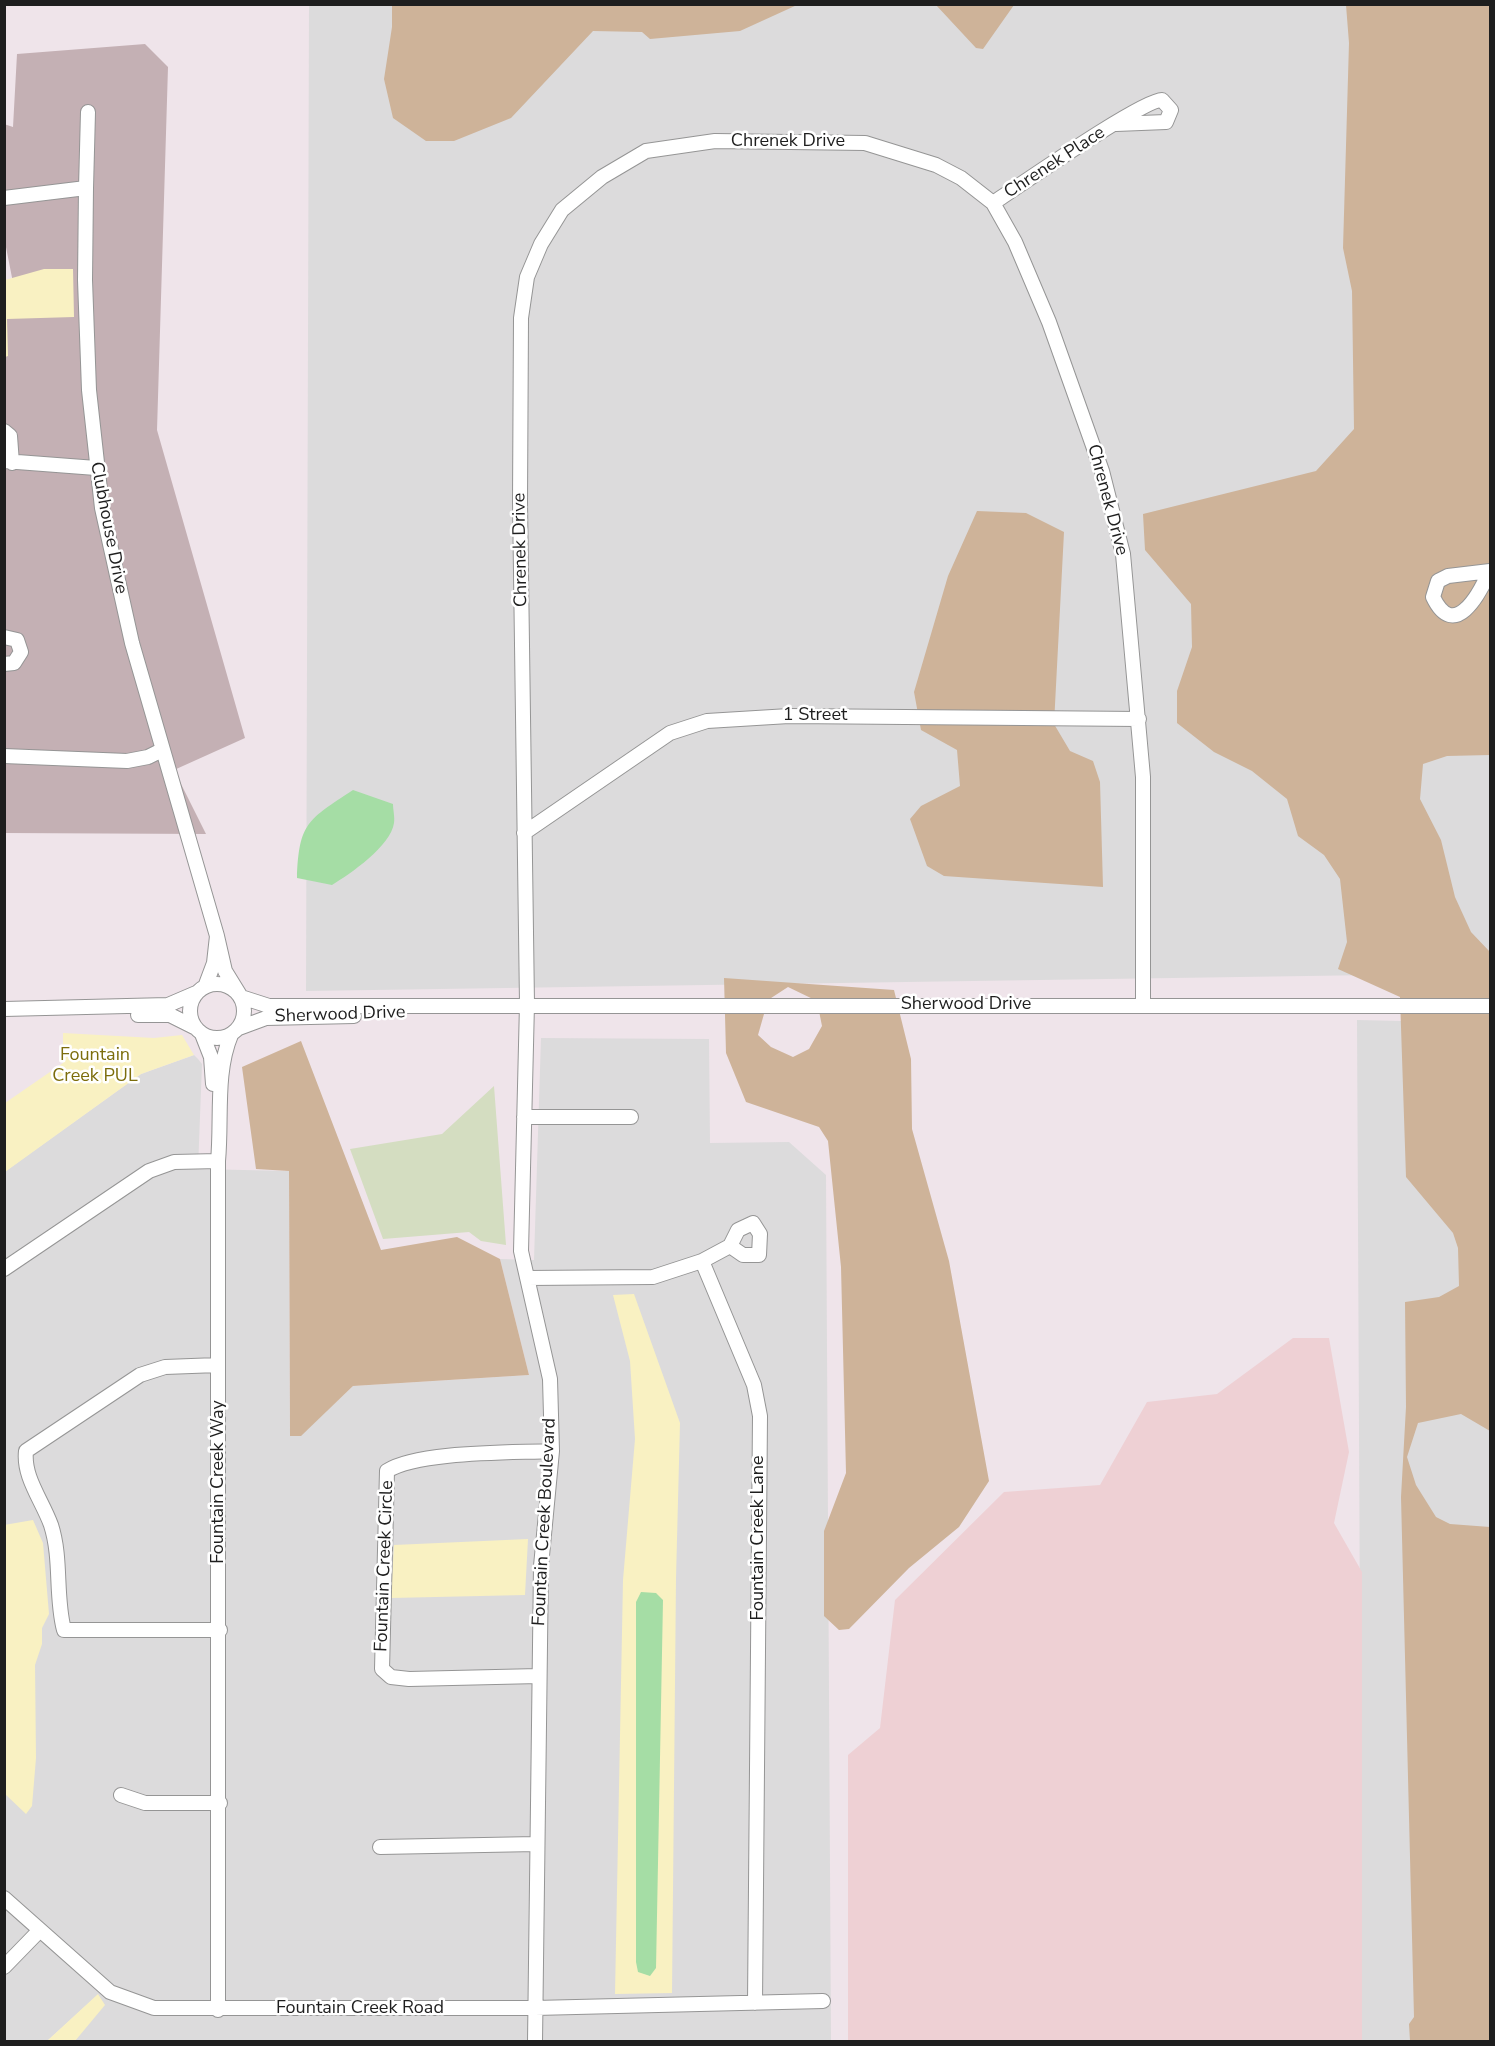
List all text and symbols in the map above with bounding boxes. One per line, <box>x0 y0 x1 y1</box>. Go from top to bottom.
street label: Chrenek Place <box>1001 122 1109 204</box>
street label: Chrenek Drive <box>731 131 845 153</box>
street label: Chrenek Drive <box>1082 442 1132 558</box>
street label: Clubhouse Drive <box>85 460 131 596</box>
street label: Chrenek Drive <box>509 493 533 607</box>
street label: 1 Street <box>783 705 847 727</box>
street label: Sherwood Drive <box>901 994 1031 1016</box>
street label: Sherwood Drive <box>274 1002 406 1028</box>
park label: Fountain Creek PUL <box>52 1045 138 1088</box>
street label: Fountain Creek Way <box>208 1400 230 1564</box>
street label: Fountain Creek Boulevard <box>529 1417 561 1627</box>
street label: Fountain Creek Lane <box>748 1455 770 1621</box>
street label: Fountain Creek Circle <box>371 1480 399 1652</box>
street label: Fountain Creek Road <box>276 1998 444 2020</box>

